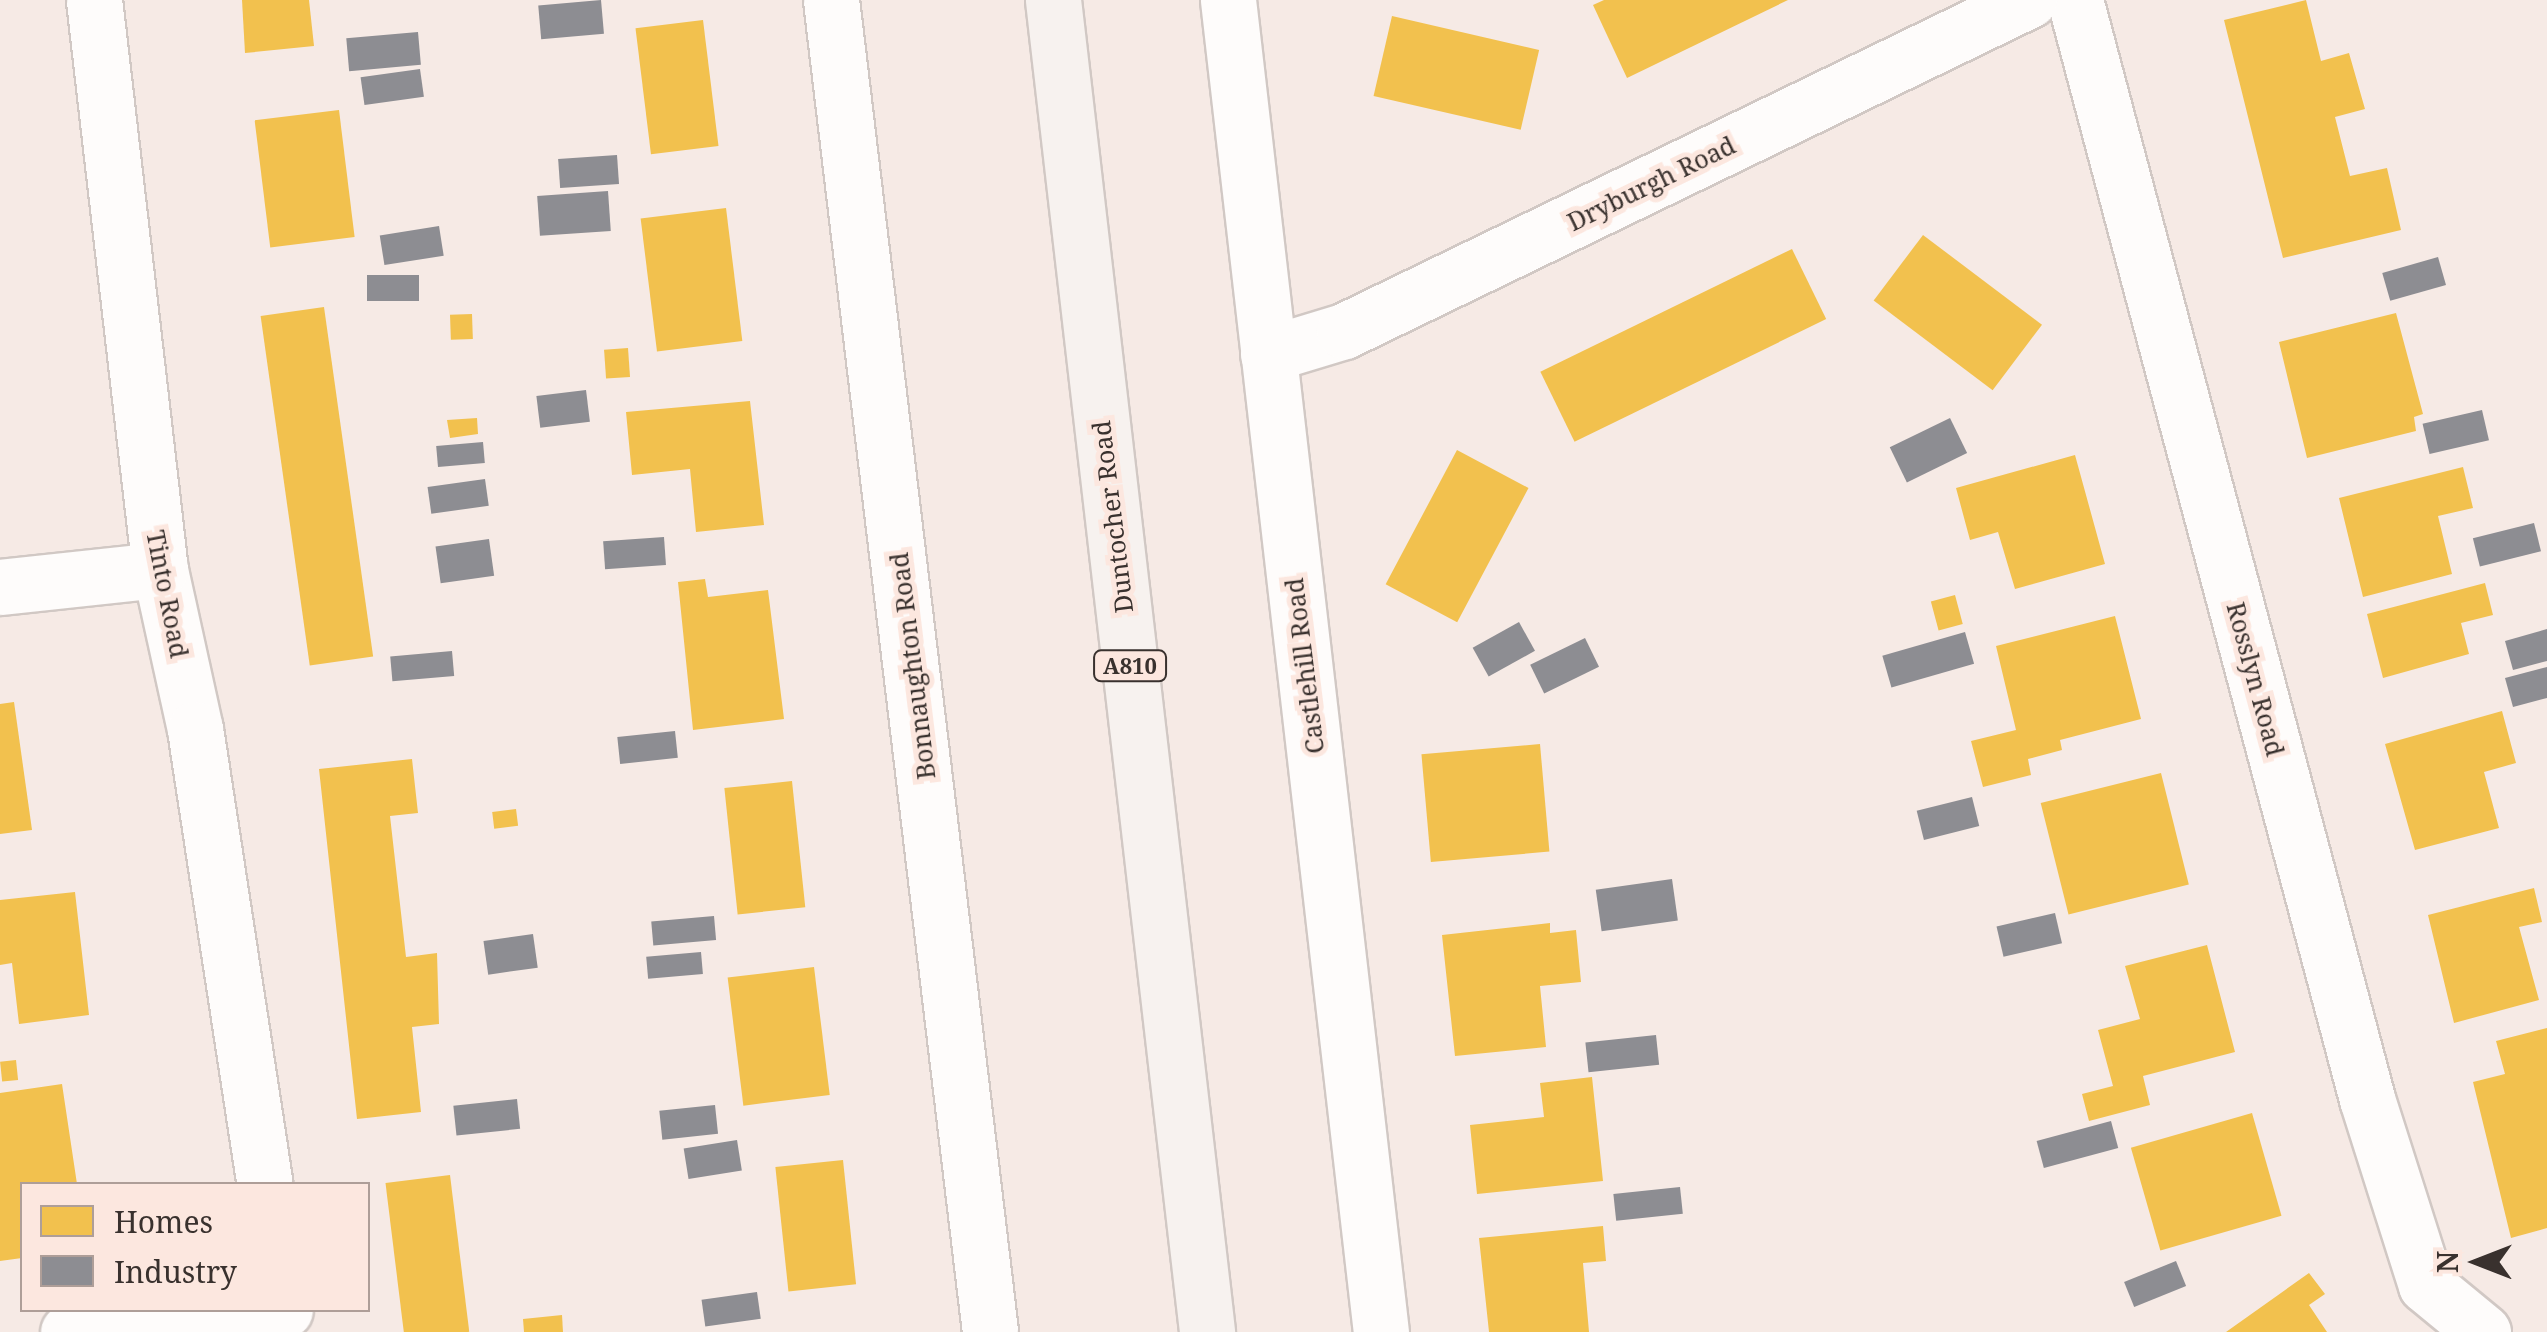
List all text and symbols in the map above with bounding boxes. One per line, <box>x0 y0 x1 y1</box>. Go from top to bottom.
street label: Dryburgh Road <box>1562 129 1740 237</box>
street label: Duntocher Road <box>1085 419 1139 615</box>
street label: Tinto Road <box>141 528 195 660</box>
street label: Bonnaughton Road <box>883 551 941 781</box>
street label: Castlehill Road <box>1278 576 1330 756</box>
street label: Rosslyn Road <box>2221 599 2291 759</box>
road number: A810 <box>1092 649 1168 683</box>
legend <box>20 1182 370 1312</box>
text: Homes <box>114 1201 213 1242</box>
north arrow <box>2427 1212 2527 1312</box>
text: Industry <box>114 1251 237 1292</box>
text: N <box>2428 1251 2466 1273</box>

